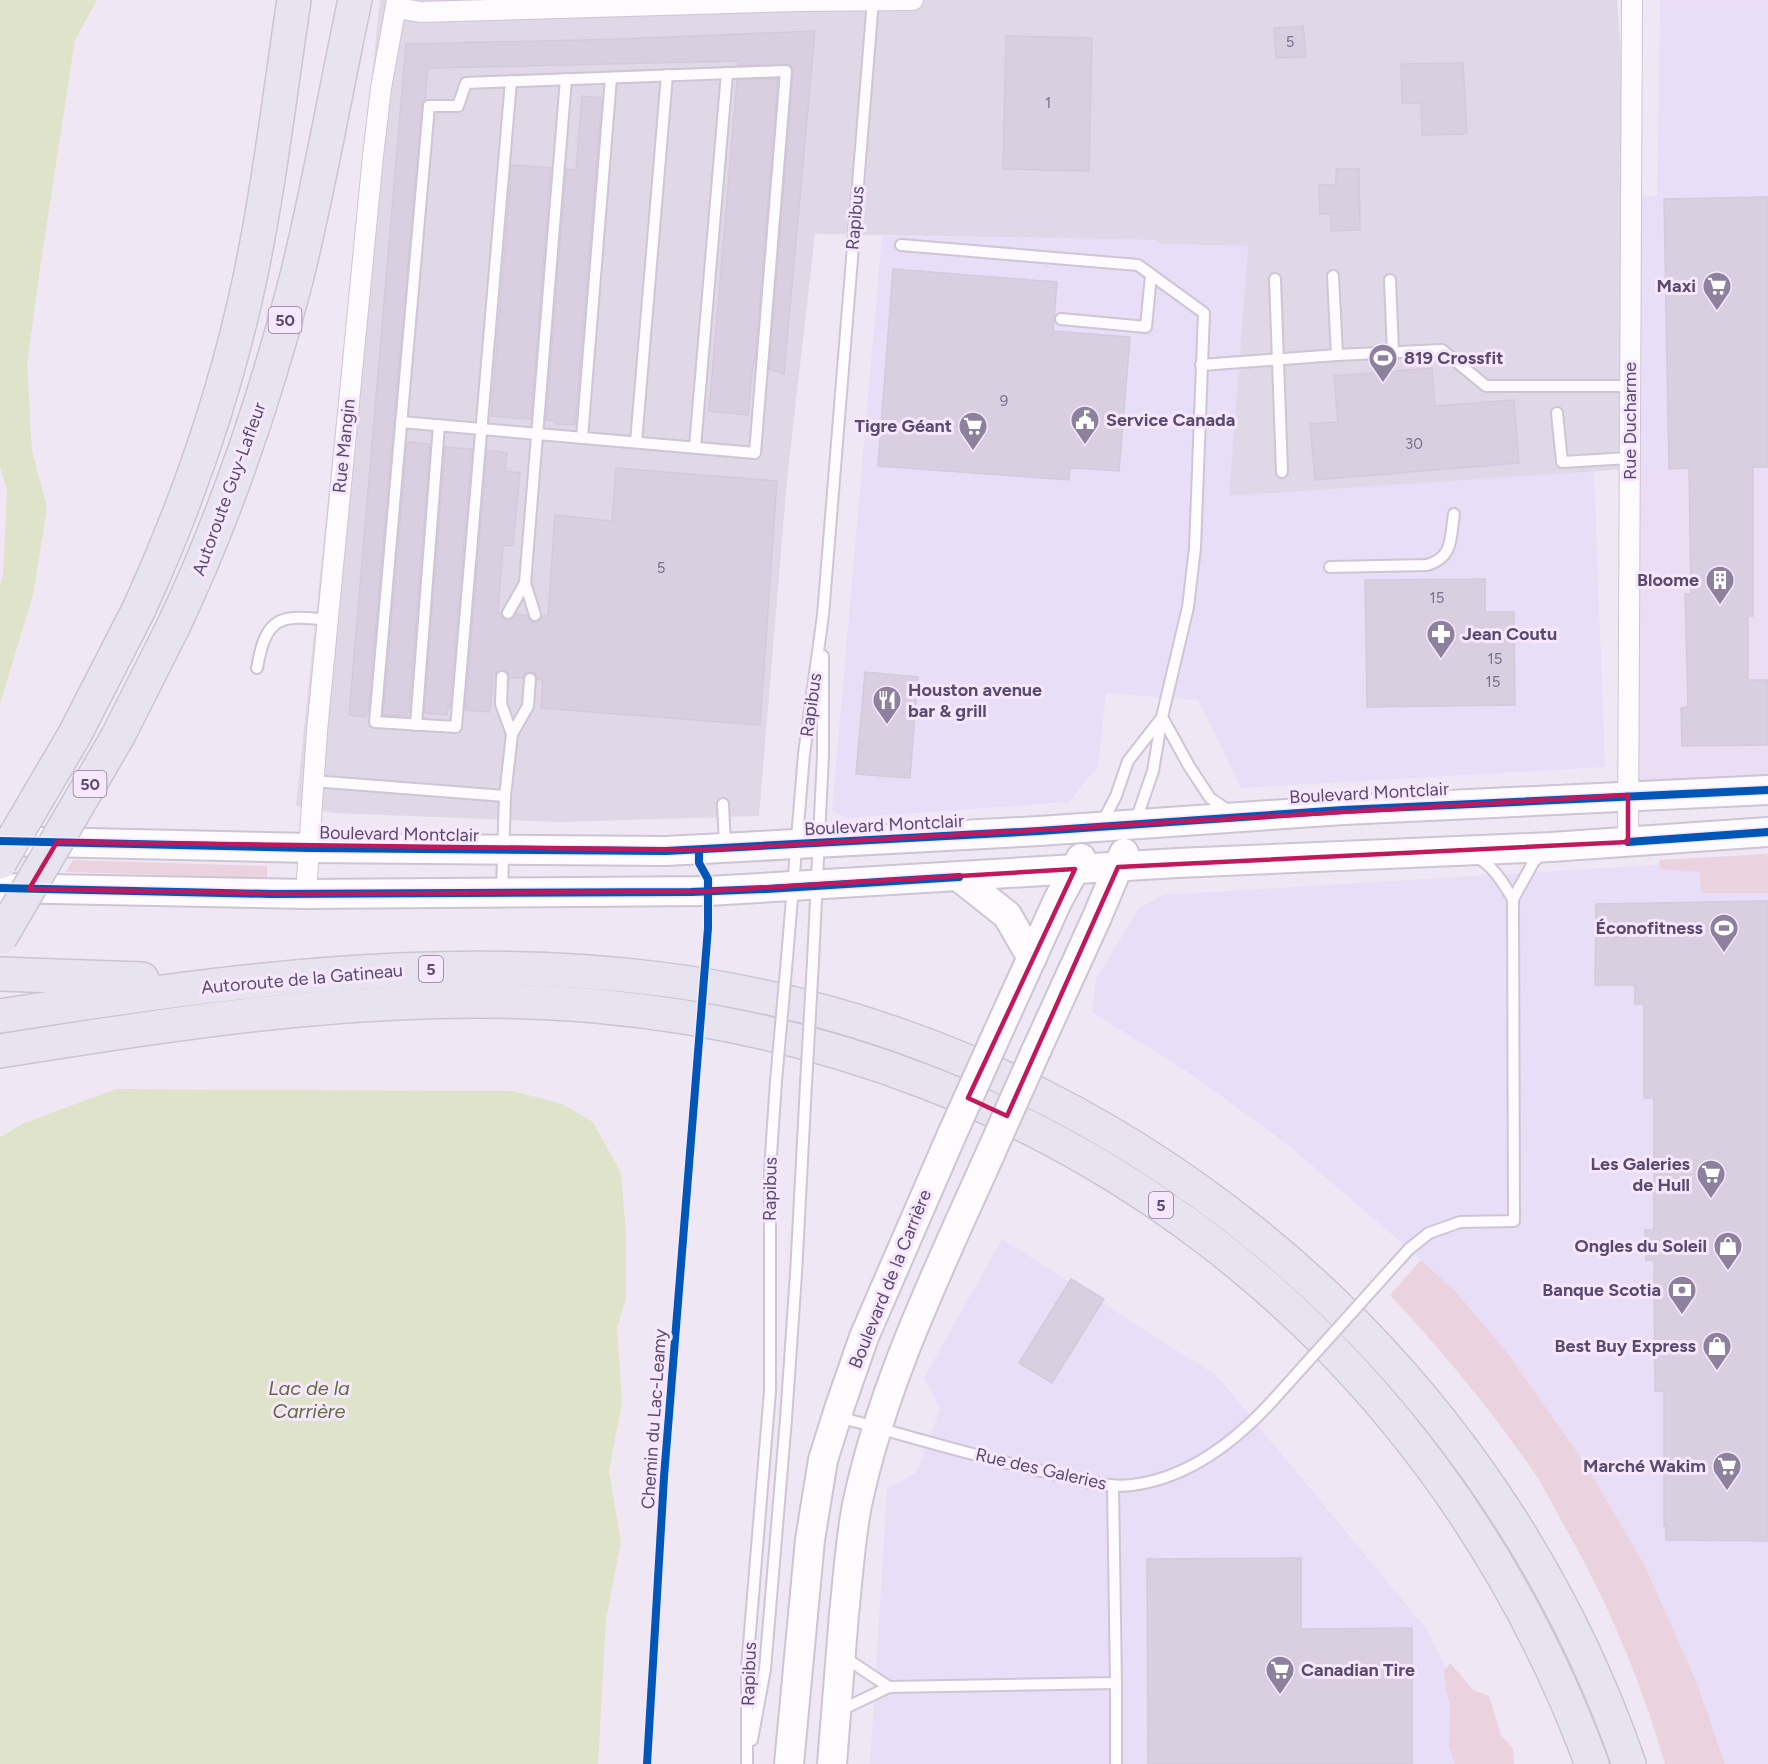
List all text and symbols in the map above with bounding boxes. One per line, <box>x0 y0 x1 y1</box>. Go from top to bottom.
house number: 5 <box>1286 33 1294 51</box>
house number: 1 <box>1045 94 1051 112</box>
street label: Rapibus <box>841 185 869 251</box>
supermarket icon: Maxi <box>1701 270 1733 312</box>
place label: Maxi <box>1657 275 1696 297</box>
road number: 50 <box>268 307 302 333</box>
sports icon: 819 Crossfit <box>1367 342 1399 384</box>
place label: 819 Crossfit <box>1404 347 1503 369</box>
street label: Rue Ducharme <box>1619 362 1641 480</box>
house number: 9 <box>1000 392 1008 410</box>
street label: Rue Mangin <box>328 398 360 494</box>
street label: Autoroute Guy-Lafleur <box>187 399 271 579</box>
public building icon: Service Canada <box>1069 404 1101 446</box>
place label: Service Canada <box>1106 409 1235 431</box>
supermarket icon: Tigre Géant <box>957 410 989 452</box>
place label: Tigre Géant <box>854 415 952 437</box>
house number: 30 <box>1405 435 1423 453</box>
house number: 5 <box>657 559 665 577</box>
building icon: Bloome <box>1704 564 1736 606</box>
place label: Bloome <box>1637 569 1699 591</box>
house number: 15 <box>1430 589 1444 607</box>
pharmacy icon: Jean Coutu <box>1425 618 1457 660</box>
place label: Jean Coutu <box>1462 623 1557 645</box>
house number: 15 <box>1488 650 1502 668</box>
street label: Rapibus <box>796 672 826 738</box>
house number: 15 <box>1486 673 1500 691</box>
place label: Houston avenue bar & grill <box>908 679 1042 722</box>
restaurant icon: Houston avenue bar & grill <box>871 684 903 726</box>
road number: 50 <box>74 771 106 797</box>
street label: Boulevard Montclair <box>1289 778 1449 808</box>
street label: Boulevard Montclair <box>804 810 964 840</box>
street label: Boulevard Montclair <box>319 822 479 846</box>
sports icon: Éconofitness <box>1708 912 1740 954</box>
place label: Éconofitness <box>1595 917 1704 939</box>
road number: 5 <box>419 956 443 982</box>
street label: Autoroute de la Gatineau <box>200 959 404 999</box>
place label: Les Galeries de Hull <box>1590 1153 1691 1196</box>
street label: Rapibus <box>758 1157 782 1221</box>
supermarket icon: Les Galeries de Hull <box>1695 1158 1727 1200</box>
street label: Boulevard de la Carrière <box>844 1186 936 1372</box>
road number: 5 <box>1149 1192 1173 1218</box>
shop icon: Ongles du Soleil <box>1712 1230 1744 1272</box>
place label: Ongles du Soleil <box>1575 1235 1707 1257</box>
bank icon: Banque Scotia <box>1666 1274 1698 1316</box>
place label: Banque Scotia <box>1542 1279 1661 1301</box>
street label: Chemin du Lac-Leamy <box>637 1328 671 1510</box>
shop icon: Best Buy Express <box>1701 1330 1733 1372</box>
place label: Best Buy Express <box>1555 1335 1697 1357</box>
water label: Lac de la Carrière <box>268 1376 350 1423</box>
street label: Rue des Galeries <box>973 1443 1109 1495</box>
supermarket icon: Marché Wakim <box>1711 1450 1743 1492</box>
place label: Marché Wakim <box>1583 1455 1706 1477</box>
street label: Rapibus <box>737 1642 761 1706</box>
supermarket icon: Canadian Tire <box>1264 1654 1296 1696</box>
place label: Canadian Tire <box>1301 1659 1415 1681</box>

